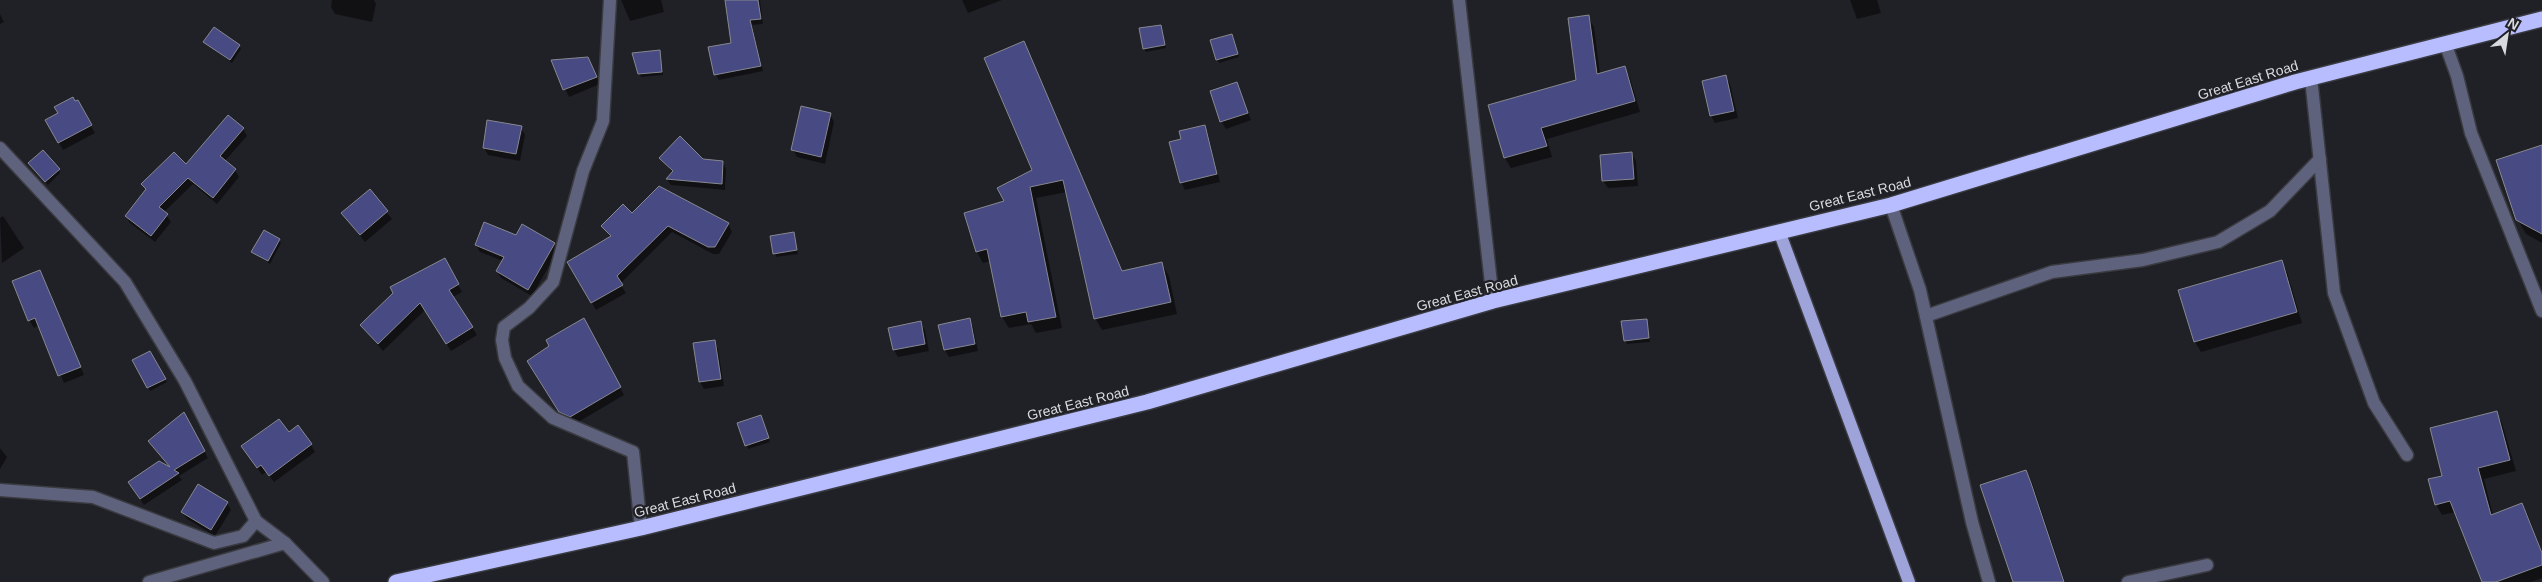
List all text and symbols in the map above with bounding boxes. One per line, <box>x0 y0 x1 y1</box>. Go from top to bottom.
north arrow <box>2482 10 2532 60</box>
text: N <box>2505 14 2522 33</box>
street label: Great East Road <box>2196 57 2300 103</box>
street label: Great East Road <box>1807 174 1913 214</box>
street label: Great East Road <box>1415 272 1519 314</box>
street label: Great East Road <box>1025 383 1131 423</box>
street label: Great East Road <box>632 480 738 520</box>

